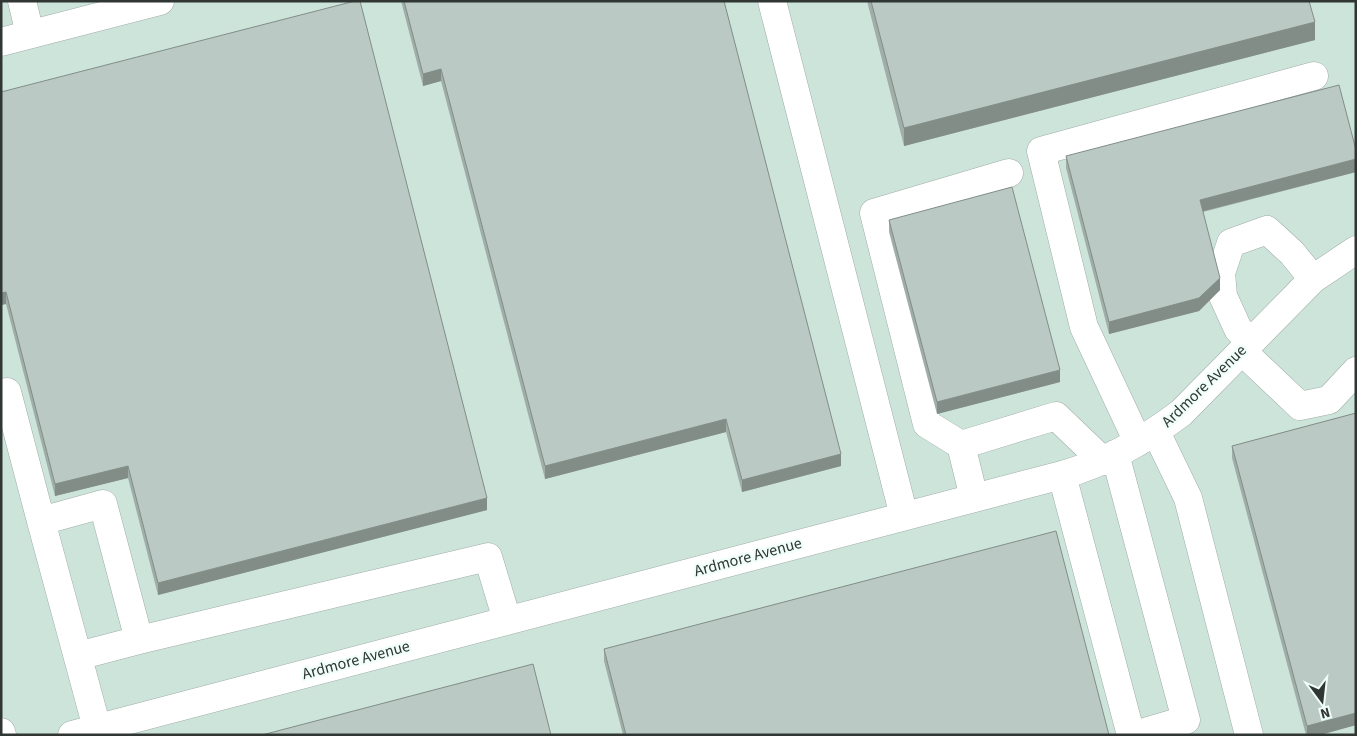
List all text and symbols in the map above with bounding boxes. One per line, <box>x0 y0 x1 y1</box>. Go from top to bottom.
street label: Ardmore Avenue <box>1157 340 1252 432</box>
street label: Ardmore Avenue <box>692 532 804 582</box>
street label: Ardmore Avenue <box>300 635 412 685</box>
north arrow <box>1297 676 1347 726</box>
text: N <box>1318 702 1332 723</box>

